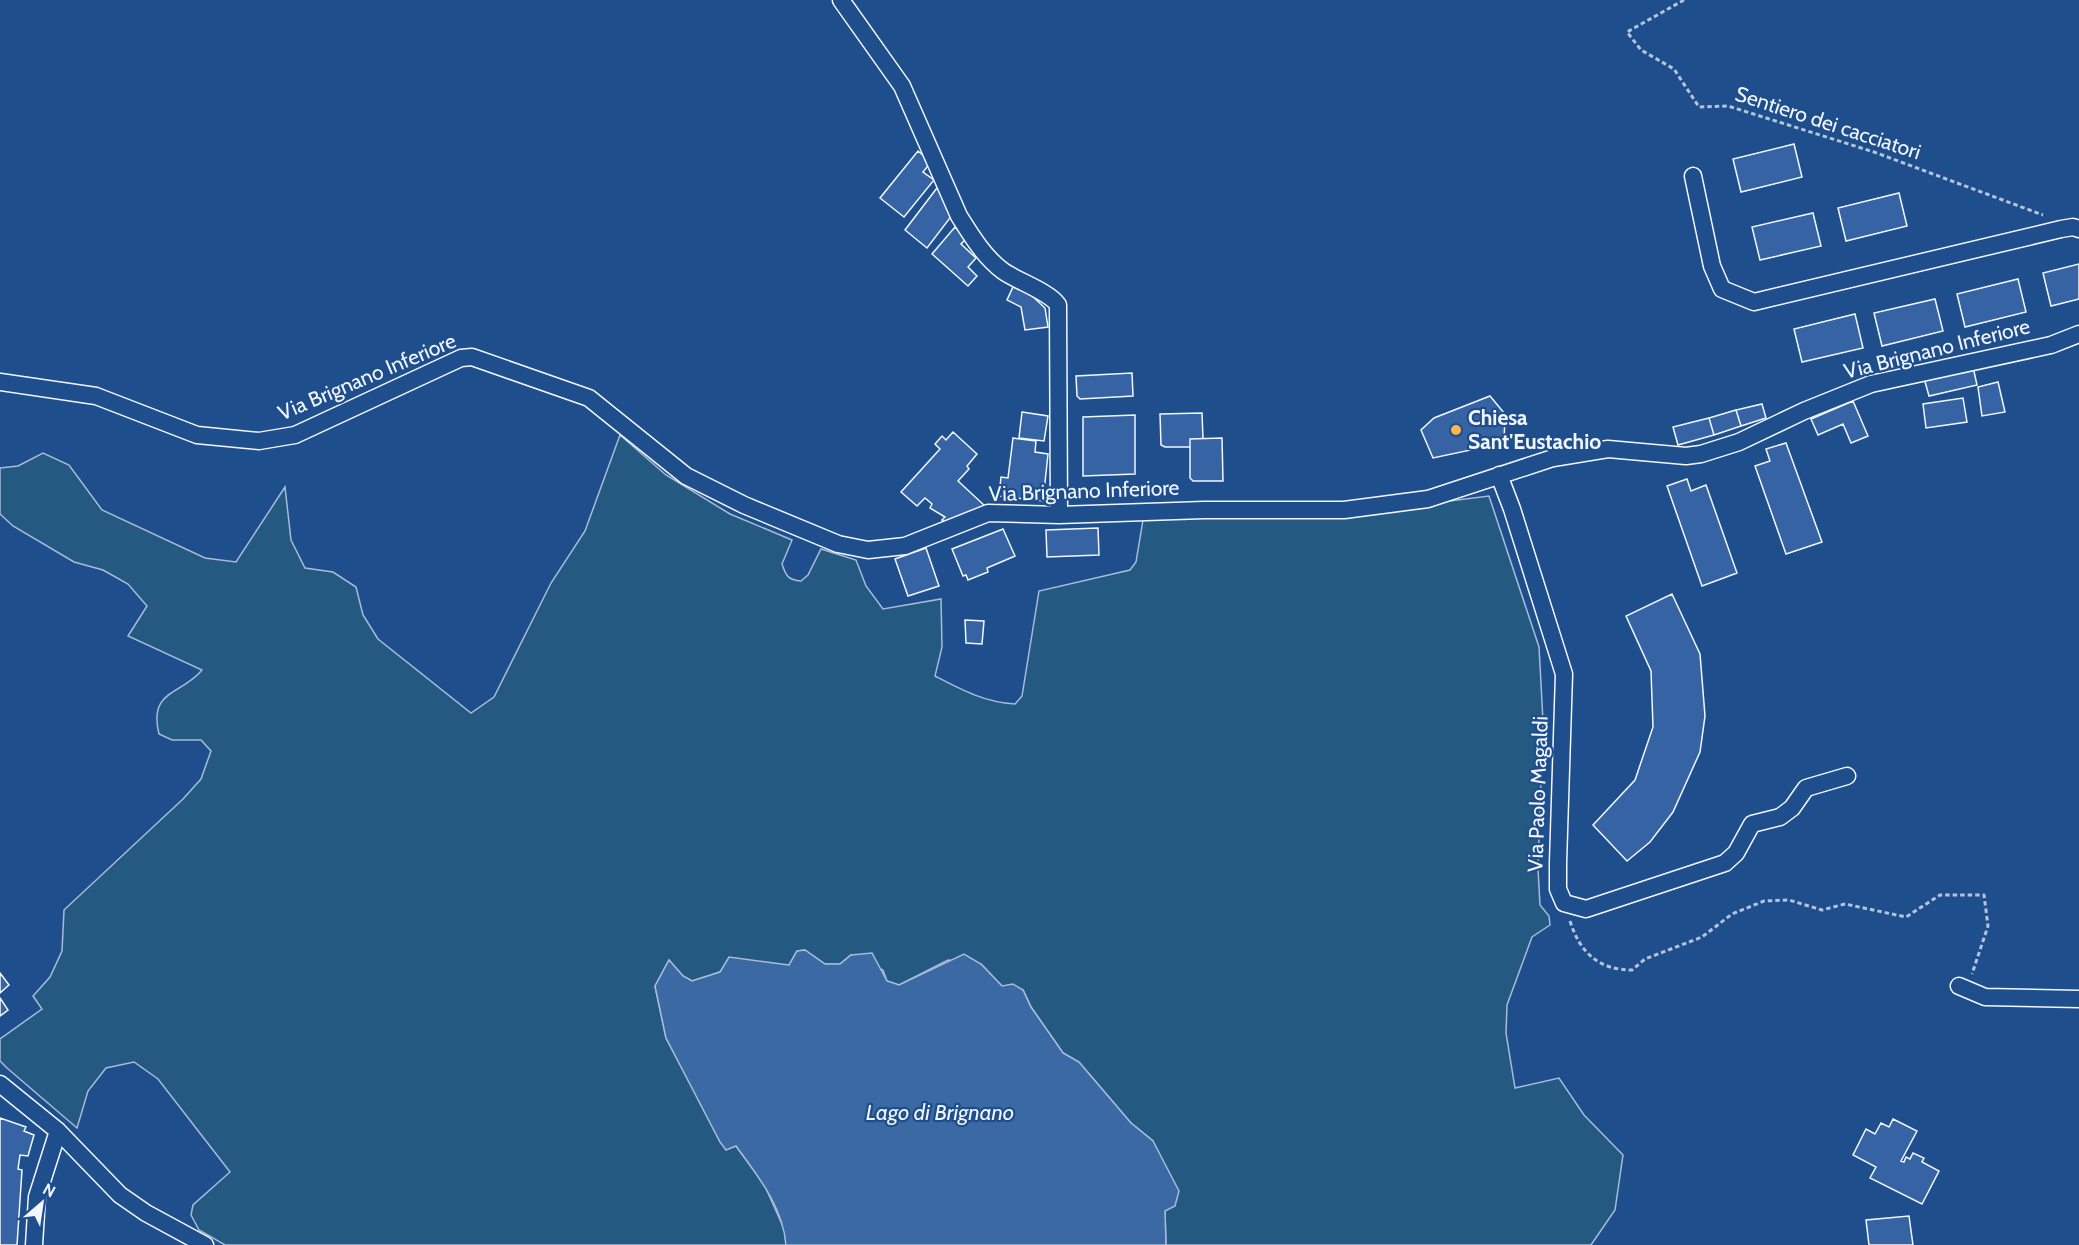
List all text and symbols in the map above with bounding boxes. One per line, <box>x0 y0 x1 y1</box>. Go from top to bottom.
street label: Sentiero dei cacciatori <box>1732 81 1924 164</box>
street label: Via Brignano Inferiore <box>1841 313 2033 384</box>
street label: Via Brignano Inferiore <box>274 328 460 425</box>
place label: Chiesa Sant'Eustachio <box>1468 405 1601 454</box>
marker: Chiesa Sant'Eustachio <box>1449 423 1463 437</box>
street label: Via Brignano Inferiore <box>988 475 1180 506</box>
street label: Via Paolo Magaldi <box>1522 716 1553 872</box>
water label: Lago di Brignano <box>866 1099 1014 1126</box>
north arrow <box>12 1173 72 1233</box>
text: N <box>39 1179 59 1201</box>

